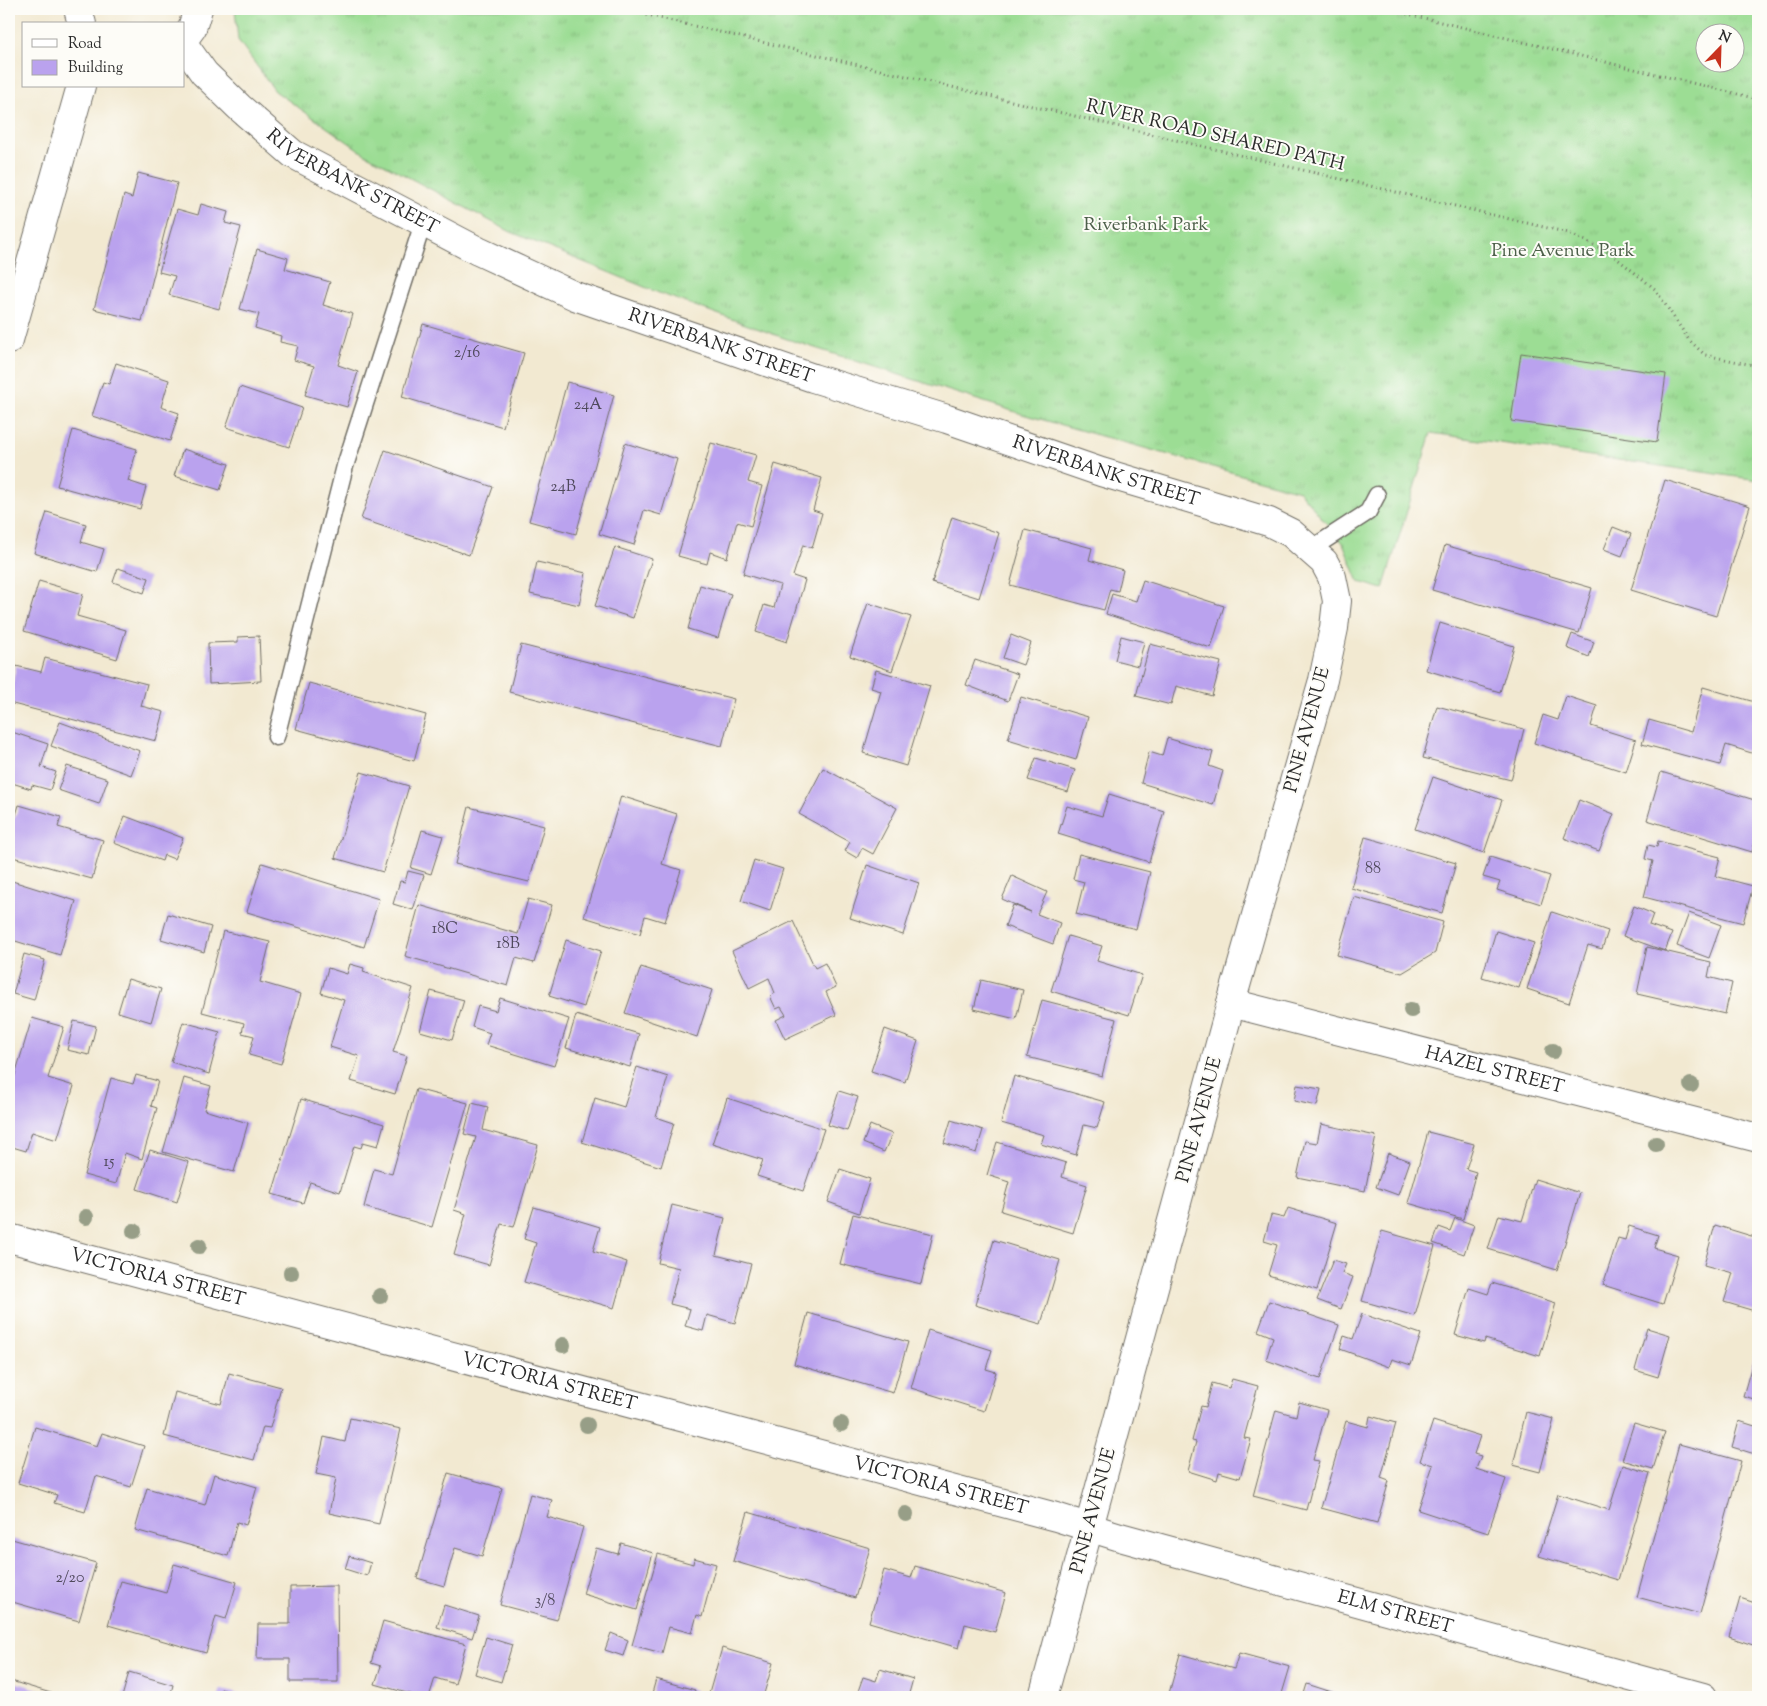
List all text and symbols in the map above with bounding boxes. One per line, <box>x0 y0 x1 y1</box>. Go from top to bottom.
legend <box>22 22 185 88</box>
north arrow <box>1694 22 1744 72</box>
text: N <box>1715 26 1733 49</box>
text: Road <box>68 34 102 55</box>
text: Building <box>68 58 123 79</box>
street label: RIVER ROAD SHARED PATH <box>1083 93 1347 179</box>
street label: RIVERBANK STREET <box>260 123 443 241</box>
park label: Riverbank Park <box>1083 212 1209 239</box>
park label: Pine Avenue Park <box>1491 238 1635 265</box>
street label: RIVERBANK STREET <box>624 302 818 391</box>
house number: 2/16 <box>454 342 480 365</box>
house number: 24A <box>574 394 602 417</box>
street label: RIVERBANK STREET <box>1009 429 1203 514</box>
house number: 24B <box>550 476 576 499</box>
street label: PINE AVENUE <box>1278 664 1338 796</box>
house number: 88 <box>1365 858 1381 881</box>
house number: 18C <box>432 918 458 941</box>
house number: 18B <box>496 933 520 956</box>
street label: HAZEL STREET <box>1422 1040 1567 1101</box>
street label: PINE AVENUE <box>1170 1054 1230 1186</box>
house number: 15 <box>104 1151 115 1174</box>
street label: VICTORIA STREET <box>67 1241 249 1314</box>
street label: VICTORIA STREET <box>458 1346 640 1418</box>
street label: PINE AVENUE <box>1064 1445 1124 1577</box>
street label: VICTORIA STREET <box>850 1450 1031 1523</box>
house number: 2/20 <box>56 1567 84 1590</box>
street label: ELM STREET <box>1334 1584 1456 1641</box>
house number: 3/8 <box>535 1590 555 1613</box>

